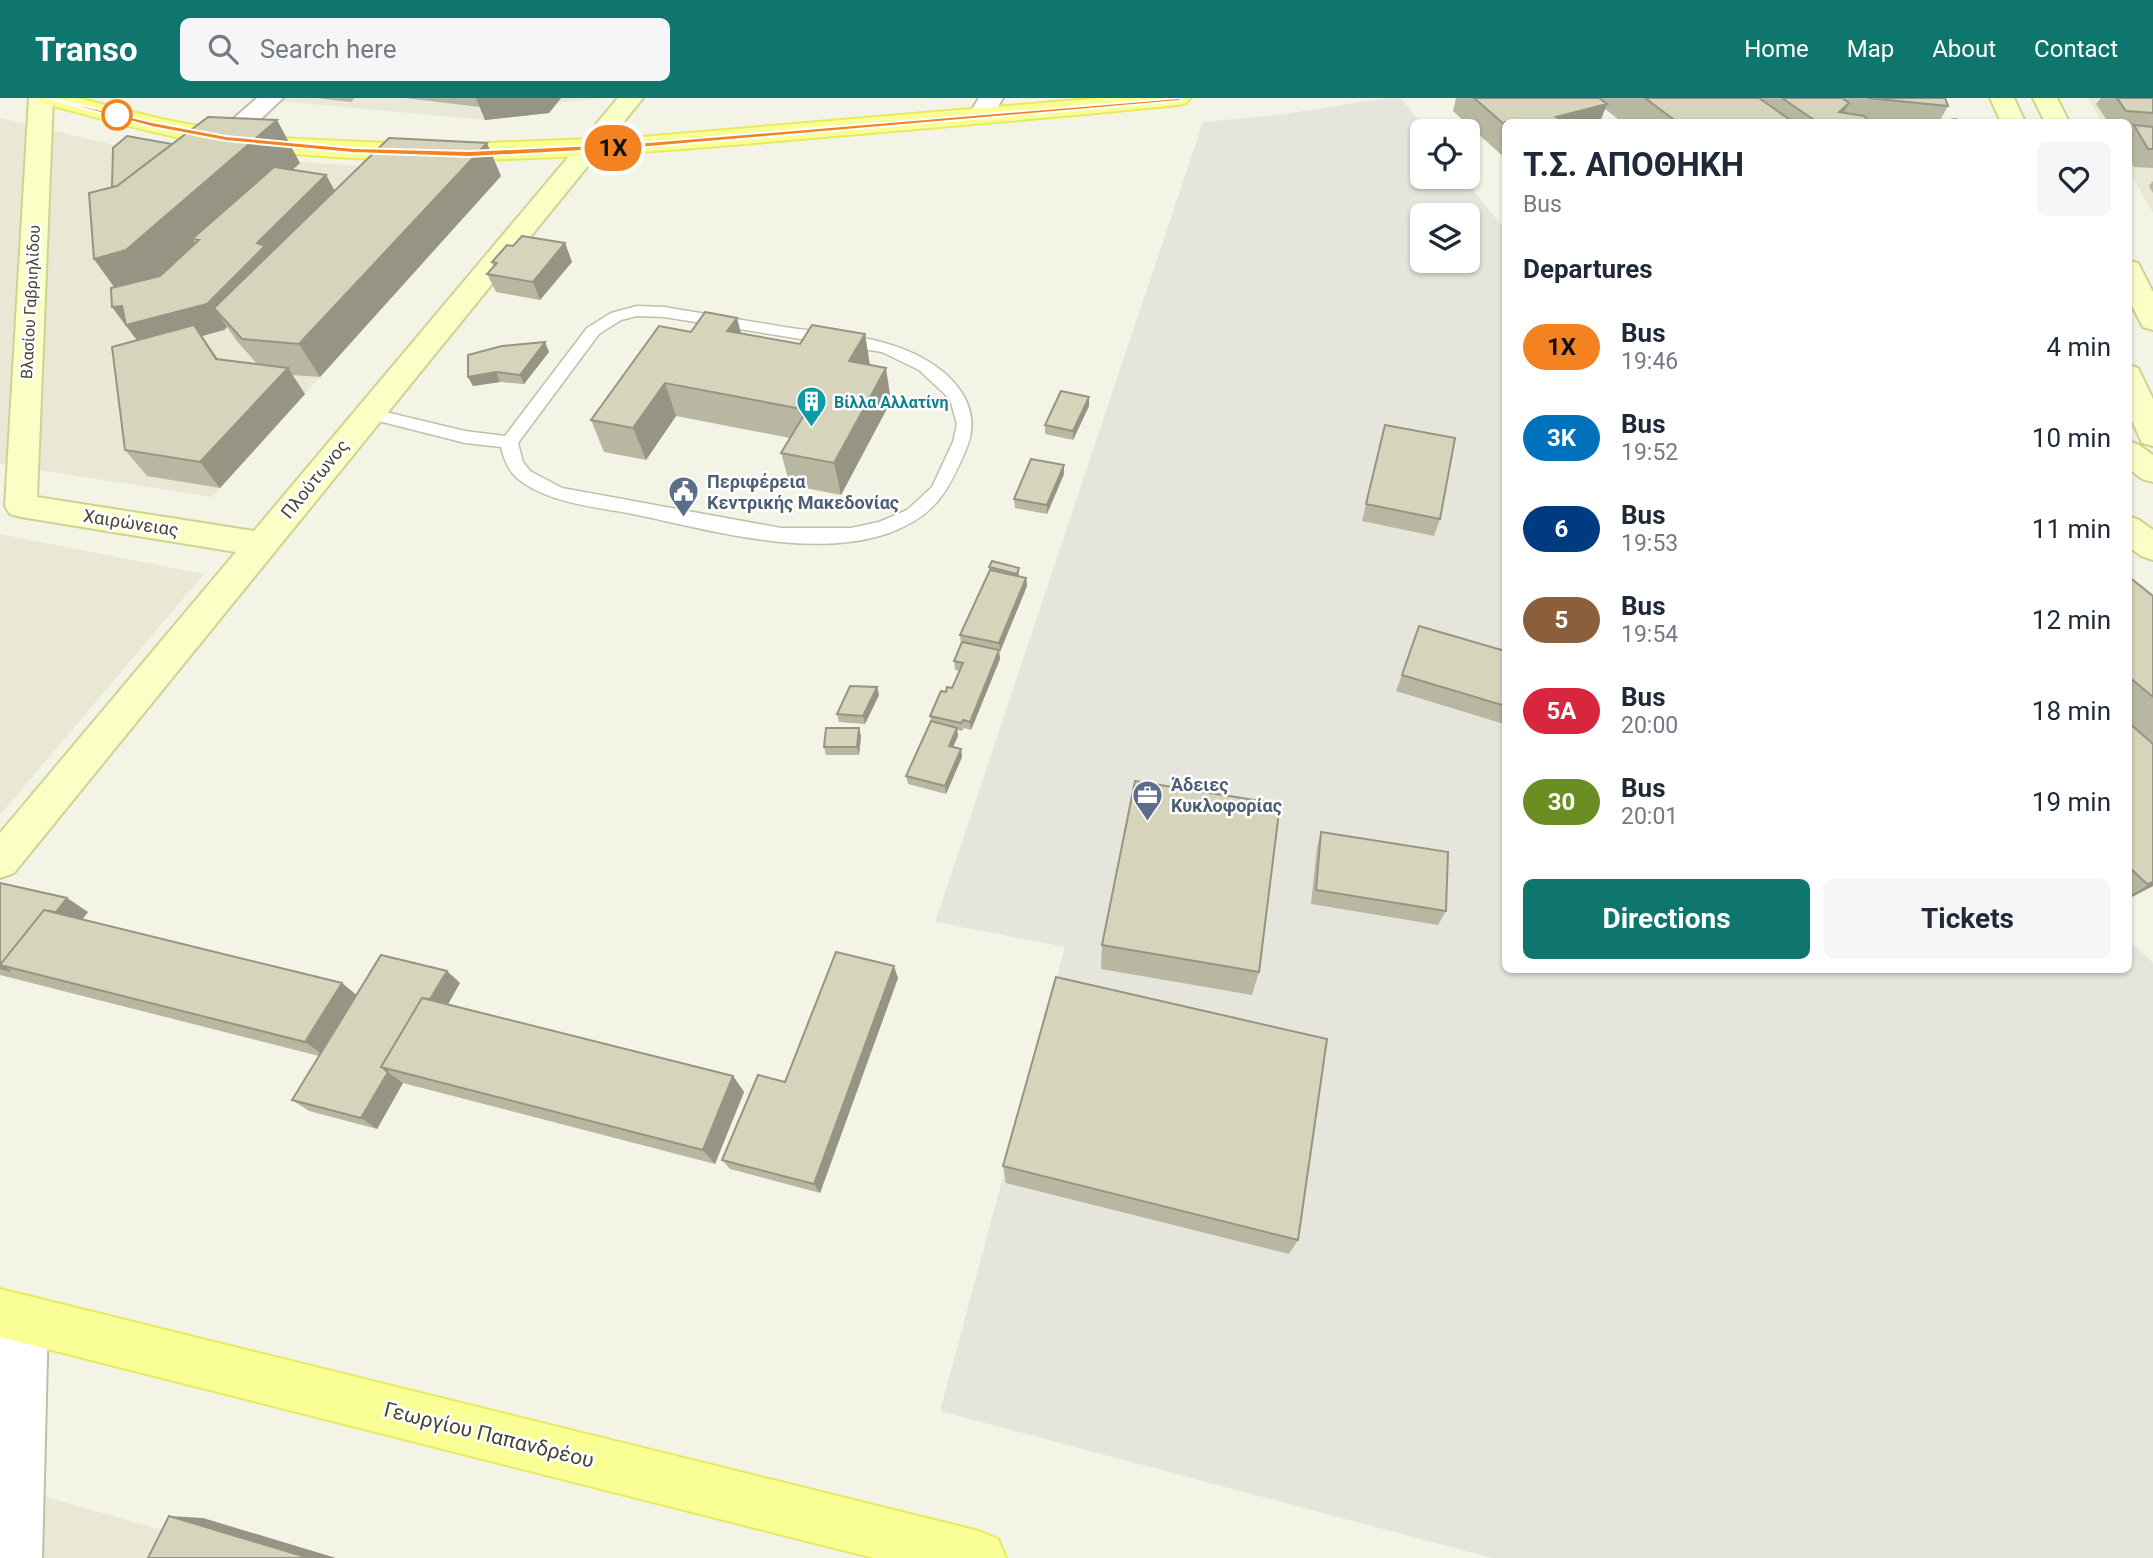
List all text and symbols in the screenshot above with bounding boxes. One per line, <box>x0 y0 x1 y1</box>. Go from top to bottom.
search box <box>180 18 670 81</box>
text: Transo <box>35 30 138 69</box>
icon: search <box>204 30 242 68</box>
text: Search here <box>260 34 396 64</box>
text: Home <box>1744 35 1809 63</box>
text: Map <box>1847 35 1894 63</box>
text: About <box>1932 35 1996 63</box>
text: Contact <box>2034 35 2118 63</box>
unlabelled marker <box>102 100 132 130</box>
map controls <box>1410 119 1480 273</box>
button: locate <box>1410 119 1480 189</box>
line badge: 1Χ <box>582 125 644 171</box>
text: 1Χ <box>598 134 628 162</box>
button: heart <box>2037 142 2111 216</box>
text: Τ.Σ. ΑΠΟΘΗΚΗ <box>1523 145 1744 184</box>
text: Bus <box>1523 191 1562 218</box>
button: layers <box>1410 203 1480 273</box>
street label: Βλασίου Γαβριηλίδου <box>17 225 44 380</box>
text: Departures <box>1523 254 1653 284</box>
text: Bus <box>1621 318 1666 348</box>
text: 4 min <box>2046 332 2111 362</box>
text: 1Χ <box>1547 333 1576 361</box>
text: 19:46 <box>1621 348 1678 375</box>
building icon: Βίλλα Αλλατίνη <box>794 385 828 429</box>
place label: Βίλλα Αλλατίνη <box>834 393 948 412</box>
text: Bus <box>1621 409 1666 439</box>
text: 10 min <box>2032 423 2111 453</box>
text: 3Κ <box>1547 424 1576 452</box>
street label: Πλούτωνος <box>276 435 353 522</box>
text: 19:52 <box>1621 439 1678 466</box>
place label: Περιφέρεια Κεντρικής Μακεδονίας <box>707 471 899 513</box>
public building icon: Περιφέρεια Κεντρικής Μακεδονίας <box>667 475 701 519</box>
text: Bus <box>1621 500 1666 530</box>
street label: Χαιρώνειας <box>82 505 180 540</box>
text: 11 min <box>2032 514 2111 544</box>
text: 6 <box>1555 515 1568 543</box>
text: 19:53 <box>1621 530 1678 557</box>
text: Bus <box>1621 591 1666 621</box>
text: 12 min <box>2032 605 2111 635</box>
text: 5 <box>1555 606 1568 634</box>
text: 19:54 <box>1621 621 1678 648</box>
text: Bus <box>1621 682 1666 712</box>
text: 18 min <box>2032 696 2111 726</box>
text: 5Α <box>1547 697 1576 725</box>
text: 20:00 <box>1621 712 1678 739</box>
text: Bus <box>1621 773 1666 803</box>
place label: Άδειες Κυκλοφορίας <box>1171 774 1282 816</box>
office icon: Άδειες Κυκλοφορίας <box>1131 778 1165 822</box>
text: 19 min <box>2032 787 2111 817</box>
text: 30 <box>1548 788 1575 816</box>
text: 20:01 <box>1621 803 1678 830</box>
button: Directions <box>1523 879 1810 959</box>
button: Tickets <box>1824 879 2111 959</box>
street label: Γεωργίου Παπανδρέου <box>382 1397 596 1473</box>

